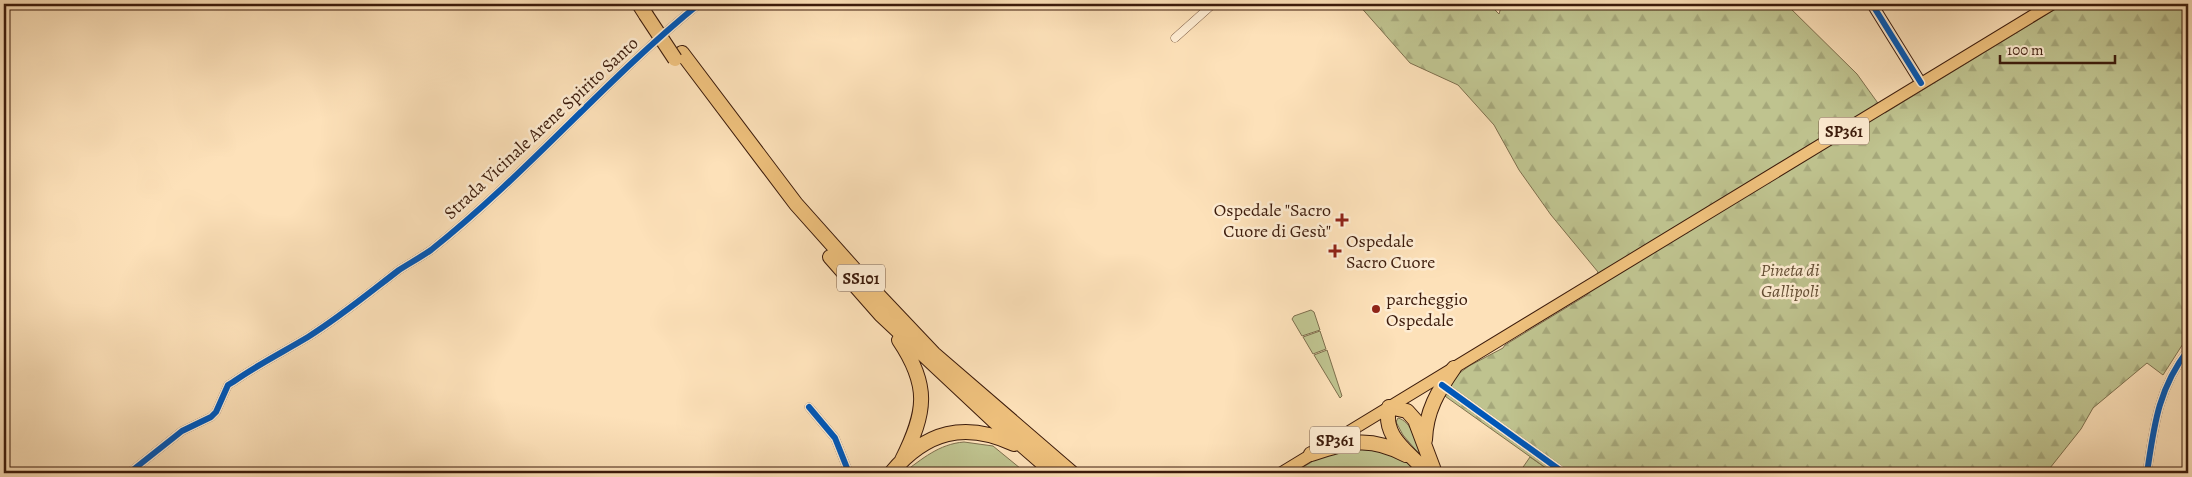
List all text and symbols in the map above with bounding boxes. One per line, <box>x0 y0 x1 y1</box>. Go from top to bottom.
street label: Strada Vicinale Arene Spirito Santo <box>439 31 643 225</box>
scale bar <box>2000 32 2114 64</box>
text: 100 m <box>2007 40 2044 60</box>
road number: SP361 <box>1819 118 1869 144</box>
place label: Ospedale "Sacro Cuore di Gesù" <box>1214 198 1331 243</box>
marker: Ospedale "Sacro Cuore di Gesù" <box>1335 213 1349 227</box>
place label: Ospedale Sacro Cuore <box>1346 229 1435 274</box>
marker: Ospedale Sacro Cuore <box>1328 244 1342 258</box>
park label: Pineta di Gallipoli <box>1761 258 1820 303</box>
road number: SS101 <box>837 264 885 292</box>
place label: parcheggio Ospedale <box>1386 287 1468 332</box>
marker: parcheggio Ospedale <box>1370 303 1382 315</box>
road number: SP361 <box>1310 426 1360 454</box>

